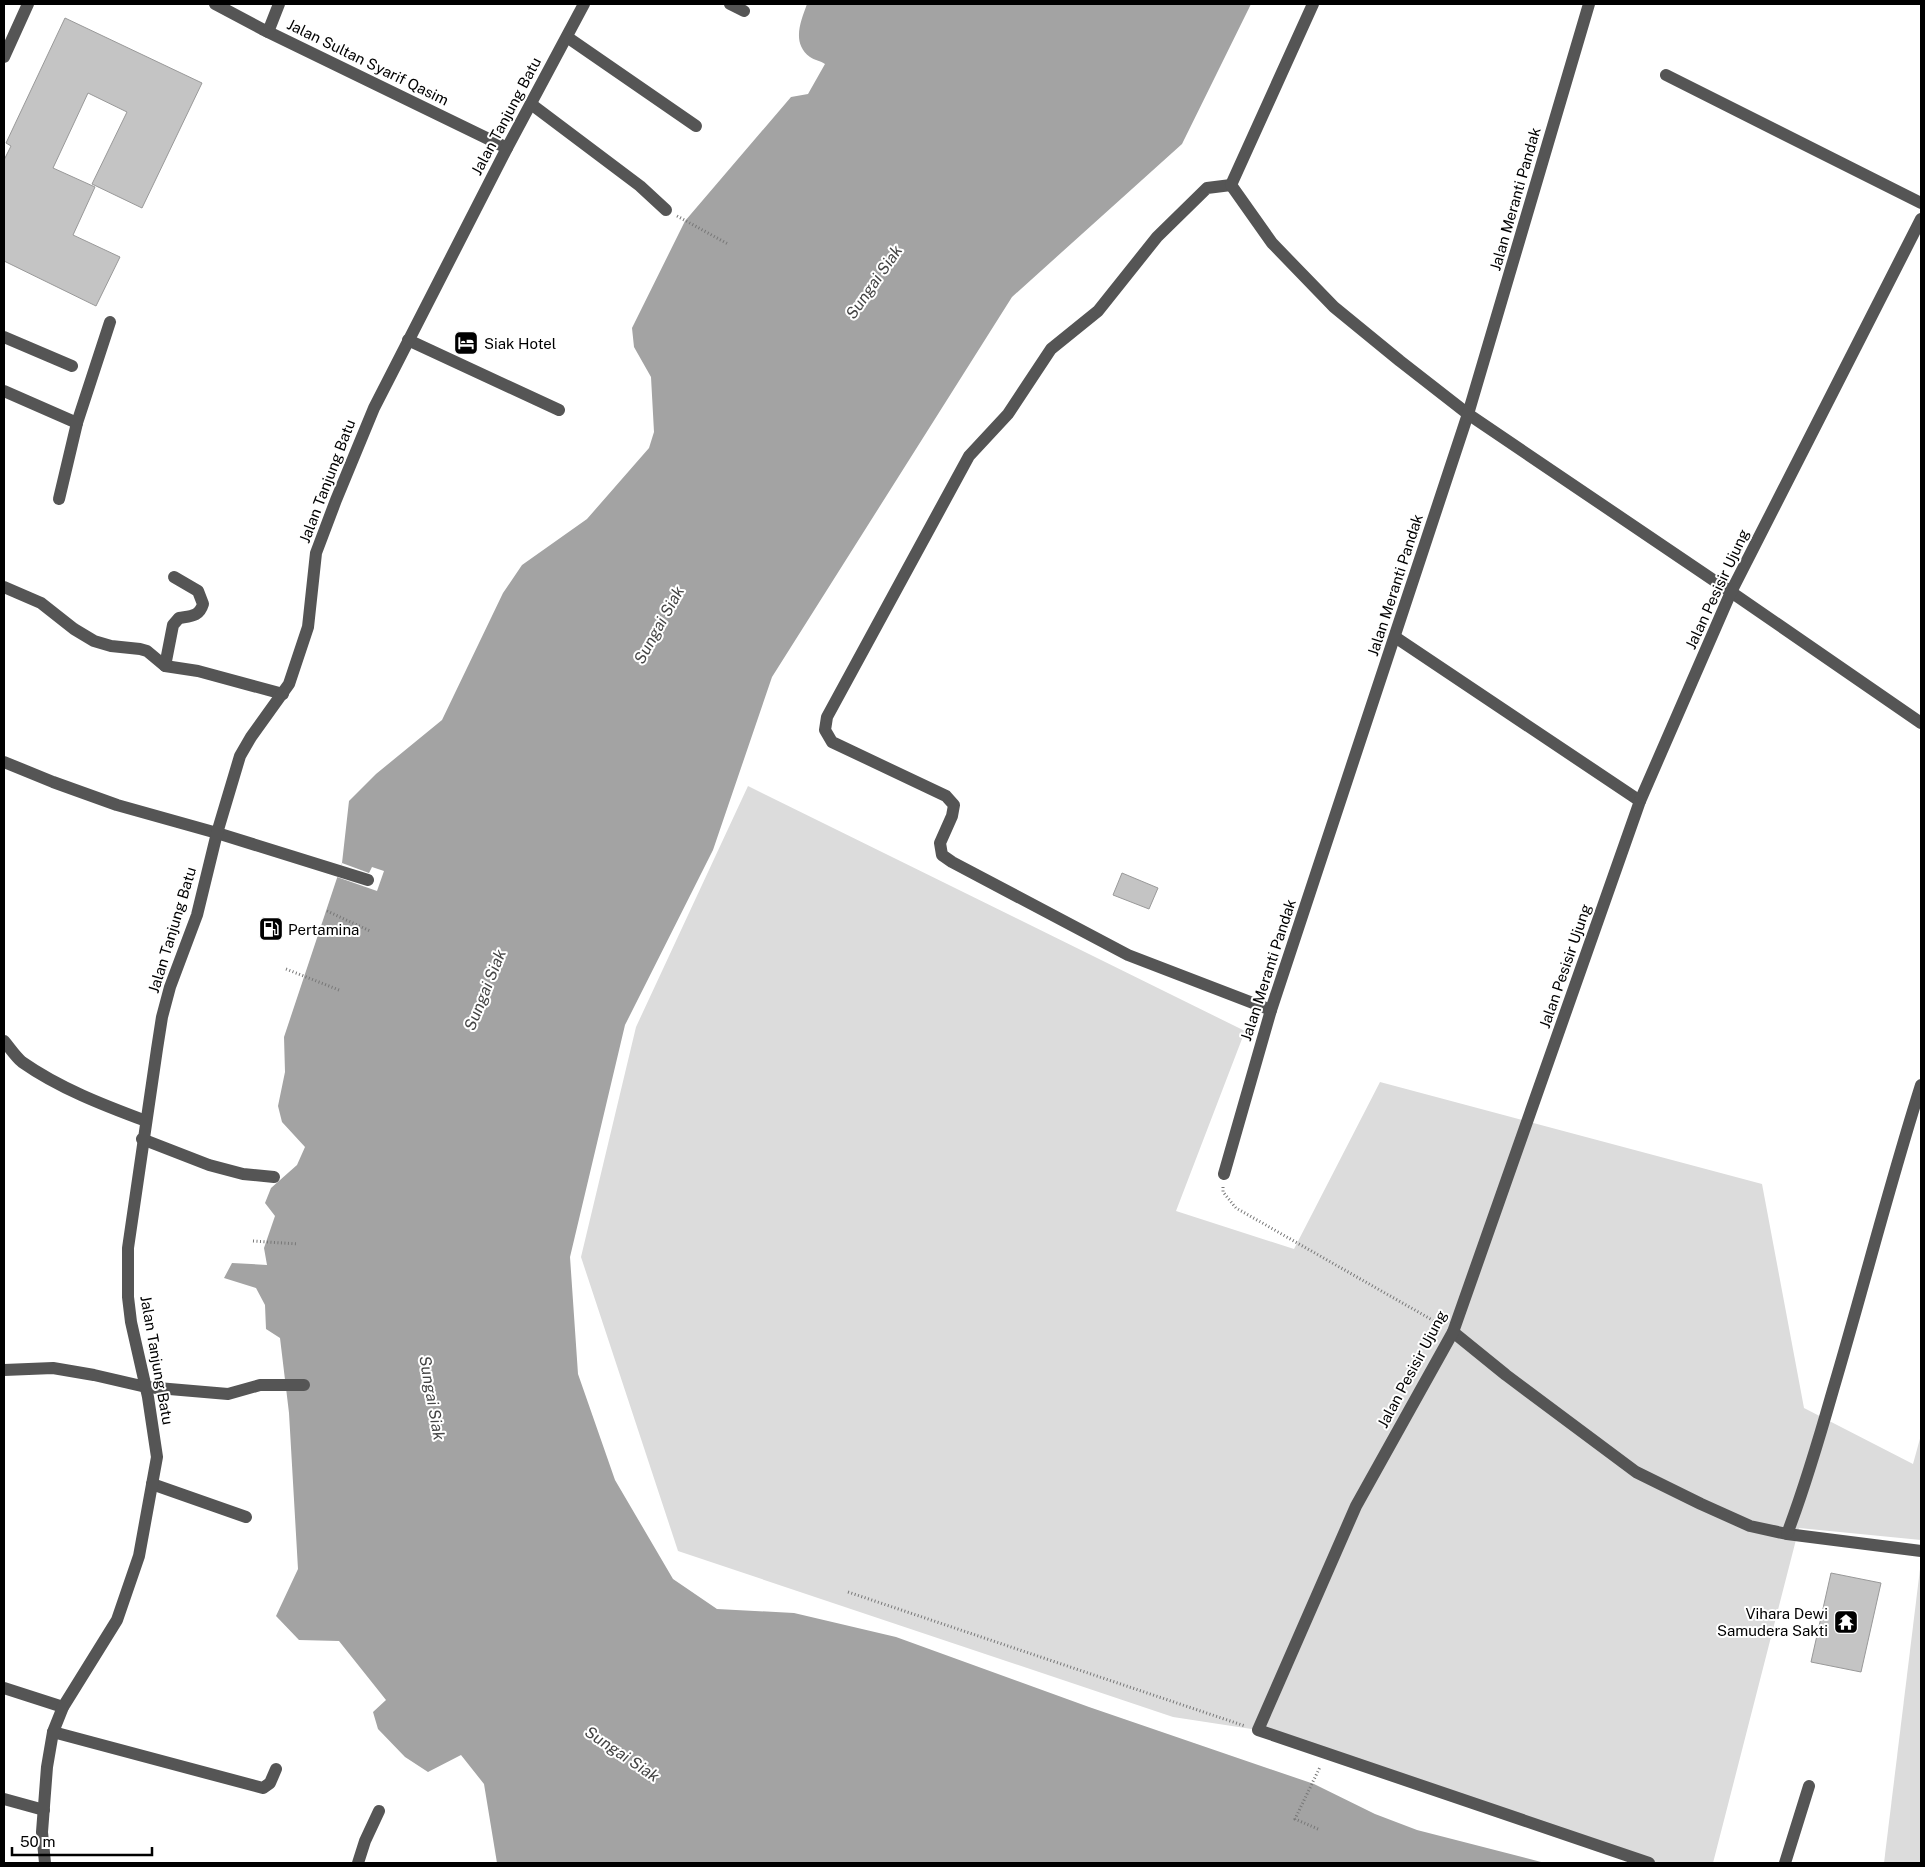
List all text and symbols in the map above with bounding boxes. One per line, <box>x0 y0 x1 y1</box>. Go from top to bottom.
street label: Jalan Sultan Syarif Qasim <box>285 15 451 109</box>
street label: Jalan Tanjung Batu <box>468 54 544 178</box>
street label: Jalan Meranti Pandak <box>1486 125 1544 273</box>
water label: Sungai Siak <box>842 241 907 323</box>
hotel icon: Siak Hotel <box>453 330 479 356</box>
place label: Siak Hotel <box>484 335 556 352</box>
street label: Jalan Tanjung Batu <box>296 417 358 545</box>
street label: Jalan Meranti Pandak <box>1364 512 1426 658</box>
street label: Jalan Pesisir Ujung <box>1682 526 1752 652</box>
water label: Sungai Siak <box>630 583 688 667</box>
street label: Jalan Tanjung Batu <box>145 865 199 995</box>
street label: Jalan Meranti Pandak <box>1237 897 1299 1043</box>
street label: Jalan Pesisir Ujung <box>1536 902 1594 1030</box>
fuel station icon: Pertamina <box>258 916 284 942</box>
place label: Pertamina <box>288 921 359 938</box>
water label: Sungai Siak <box>460 946 510 1033</box>
street label: Jalan Tanjung Batu <box>137 1294 177 1426</box>
street label: Jalan Pesisir Ujung <box>1374 1307 1450 1431</box>
water label: Sungai Siak <box>415 1354 449 1442</box>
place label: Vihara Dewi Samudera Sakti <box>1717 1605 1828 1639</box>
temple icon: Vihara Dewi Samudera Sakti <box>1833 1609 1859 1635</box>
water label: Sungai Siak <box>581 1722 663 1786</box>
scale bar <box>12 1824 152 1856</box>
text: 50 m <box>20 1833 55 1850</box>

